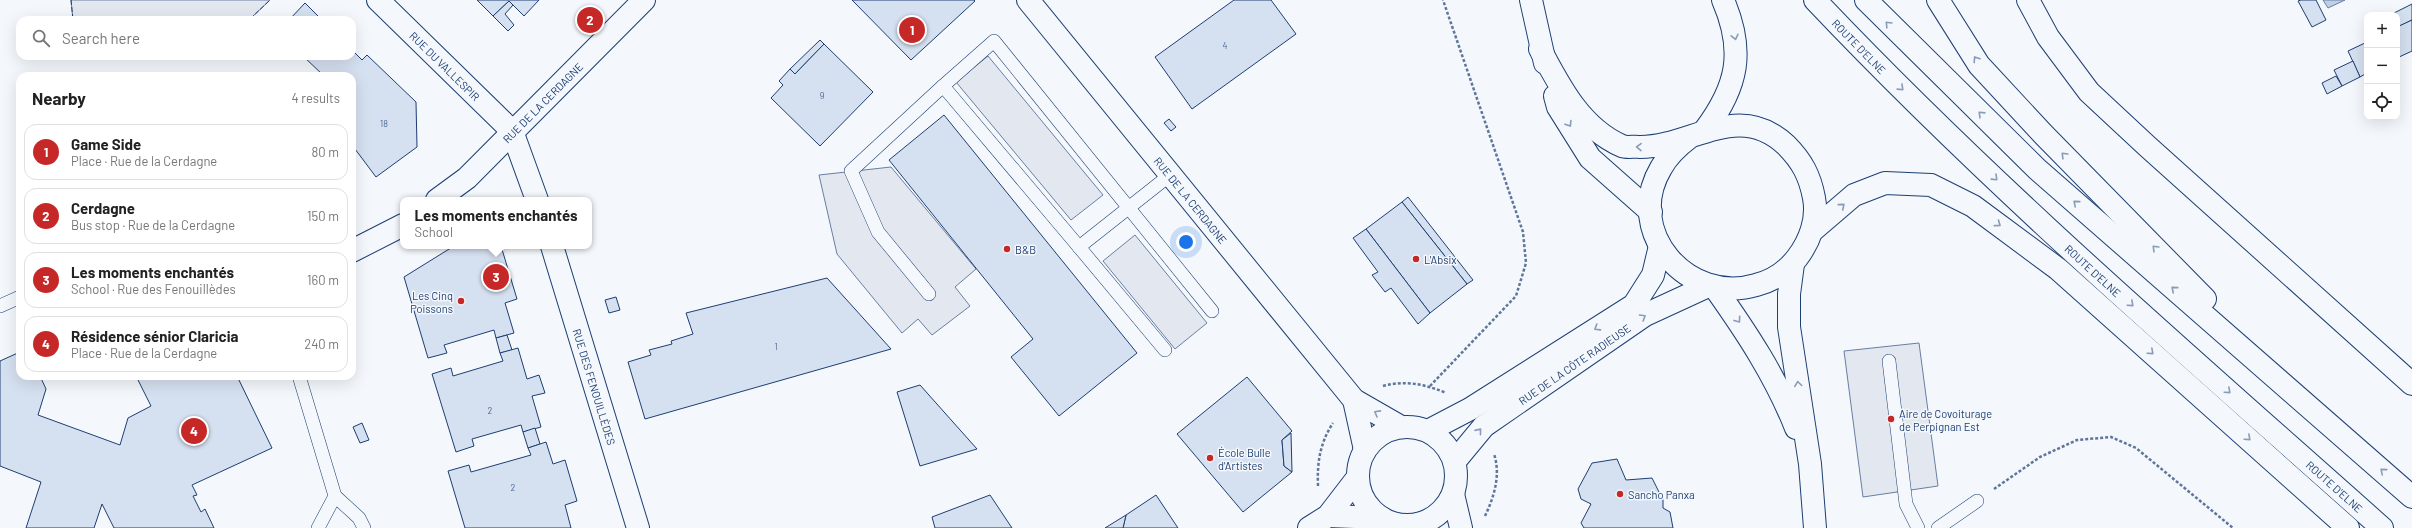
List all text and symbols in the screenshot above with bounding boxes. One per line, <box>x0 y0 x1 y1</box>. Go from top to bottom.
pin: 2 <box>577 5 603 35</box>
map controls <box>2364 12 2400 120</box>
button: + <box>2364 12 2400 48</box>
pin: 1 <box>899 15 925 45</box>
search box <box>16 16 356 60</box>
street label: ROUTE D'ELNE <box>1830 16 1889 76</box>
one-way arrow <box>1885 21 1893 29</box>
icon: search <box>30 27 52 49</box>
text: Search here <box>62 29 140 47</box>
street label: RUE DU VALLESPIR <box>408 29 483 103</box>
one-way arrow <box>1730 33 1739 40</box>
house number: 4 <box>1223 40 1228 51</box>
button: − <box>2364 48 2400 84</box>
one-way arrow <box>1973 57 1980 64</box>
street label: RUE DE LA CERDAGNE <box>500 59 585 145</box>
one-way arrow <box>1896 83 1904 90</box>
button: locate <box>2364 84 2400 120</box>
text: Nearby <box>32 88 86 108</box>
text: 4 results <box>292 90 340 106</box>
house number: 9 <box>820 90 825 101</box>
one-way arrow <box>1978 112 1986 119</box>
house number: 18 <box>380 118 388 129</box>
one-way arrow <box>1564 120 1572 127</box>
text: Game Side <box>71 135 141 153</box>
one-way arrow <box>1636 142 1642 151</box>
text: 1 <box>44 144 48 160</box>
text: 80 m <box>312 144 339 160</box>
one-way arrow <box>2061 152 2068 160</box>
text: Place · Rue de la Cerdagne <box>71 153 217 169</box>
street label: RUE DE LA CERDAGNE <box>1152 154 1230 246</box>
one-way arrow <box>1990 173 1998 181</box>
popup <box>400 197 592 249</box>
text: Cerdagne <box>71 199 135 217</box>
one-way arrow <box>2073 201 2081 208</box>
one-way arrow <box>1838 203 1845 210</box>
text: Les moments enchantés <box>414 206 578 224</box>
text: 2 <box>42 208 50 224</box>
text: 150 m <box>307 208 339 224</box>
text: Bus stop · Rue de la Cerdagne <box>71 217 235 233</box>
one-way arrow <box>1993 219 2000 226</box>
text: School <box>414 224 453 240</box>
your location <box>1176 232 1196 252</box>
street label: ROUTE D'ELNE <box>2063 242 2124 299</box>
place label: B&B <box>1015 243 1036 256</box>
marker: B&B <box>1002 244 1012 254</box>
one-way arrow <box>2152 245 2160 253</box>
place label: L'Absix <box>1424 253 1457 266</box>
marker: L'Absix <box>1411 254 1421 264</box>
pin: 3 <box>483 262 509 292</box>
text: Les moments enchantés <box>71 263 234 281</box>
text: 3 <box>42 272 50 288</box>
text: 160 m <box>307 272 339 288</box>
text: School · Rue des Fenouillèdes <box>71 281 236 297</box>
one-way arrow <box>2171 286 2178 293</box>
place label: Les Cinq Poissons <box>410 289 453 315</box>
marker: Les Cinq Poissons <box>456 296 466 306</box>
one-way arrow <box>2126 300 2134 307</box>
one-way arrow <box>1639 314 1646 322</box>
one-way arrow <box>1733 315 1740 322</box>
street label: RUE DE LA CÔTE RADIEUSE <box>1516 321 1633 407</box>
one-way arrow <box>1594 324 1601 331</box>
text: Résidence sénior Claricia <box>71 327 238 345</box>
street label: RUE DES FENOUILLÈDES <box>571 327 619 446</box>
text: 4 <box>42 336 50 352</box>
text: 240 m <box>304 336 339 352</box>
house number: 1 <box>774 341 778 352</box>
text: Place · Rue de la Cerdagne <box>71 345 217 361</box>
one-way arrow <box>2146 347 2154 355</box>
one-way arrow <box>1794 381 1803 387</box>
one-way arrow <box>2223 386 2231 394</box>
house number: 2 <box>488 405 493 416</box>
place label: Aire de Covoiturage de Perpignan Est <box>1899 407 1992 433</box>
one-way arrow <box>1374 411 1382 418</box>
marker: Aire de Covoiturage de Perpignan Est <box>1886 414 1896 424</box>
pin: 4 <box>181 416 207 446</box>
one-way arrow <box>1475 428 1482 436</box>
one-way arrow <box>2243 434 2251 441</box>
place label: École Bulle d'Artistes <box>1218 446 1271 472</box>
marker: École Bulle d'Artistes <box>1205 453 1215 463</box>
street label: ROUTE D'ELNE <box>2304 458 2366 515</box>
one-way arrow <box>2380 469 2387 476</box>
house number: 2 <box>511 482 516 493</box>
place label: Sancho Panxa <box>1628 488 1695 501</box>
marker: Sancho Panxa <box>1615 489 1625 499</box>

